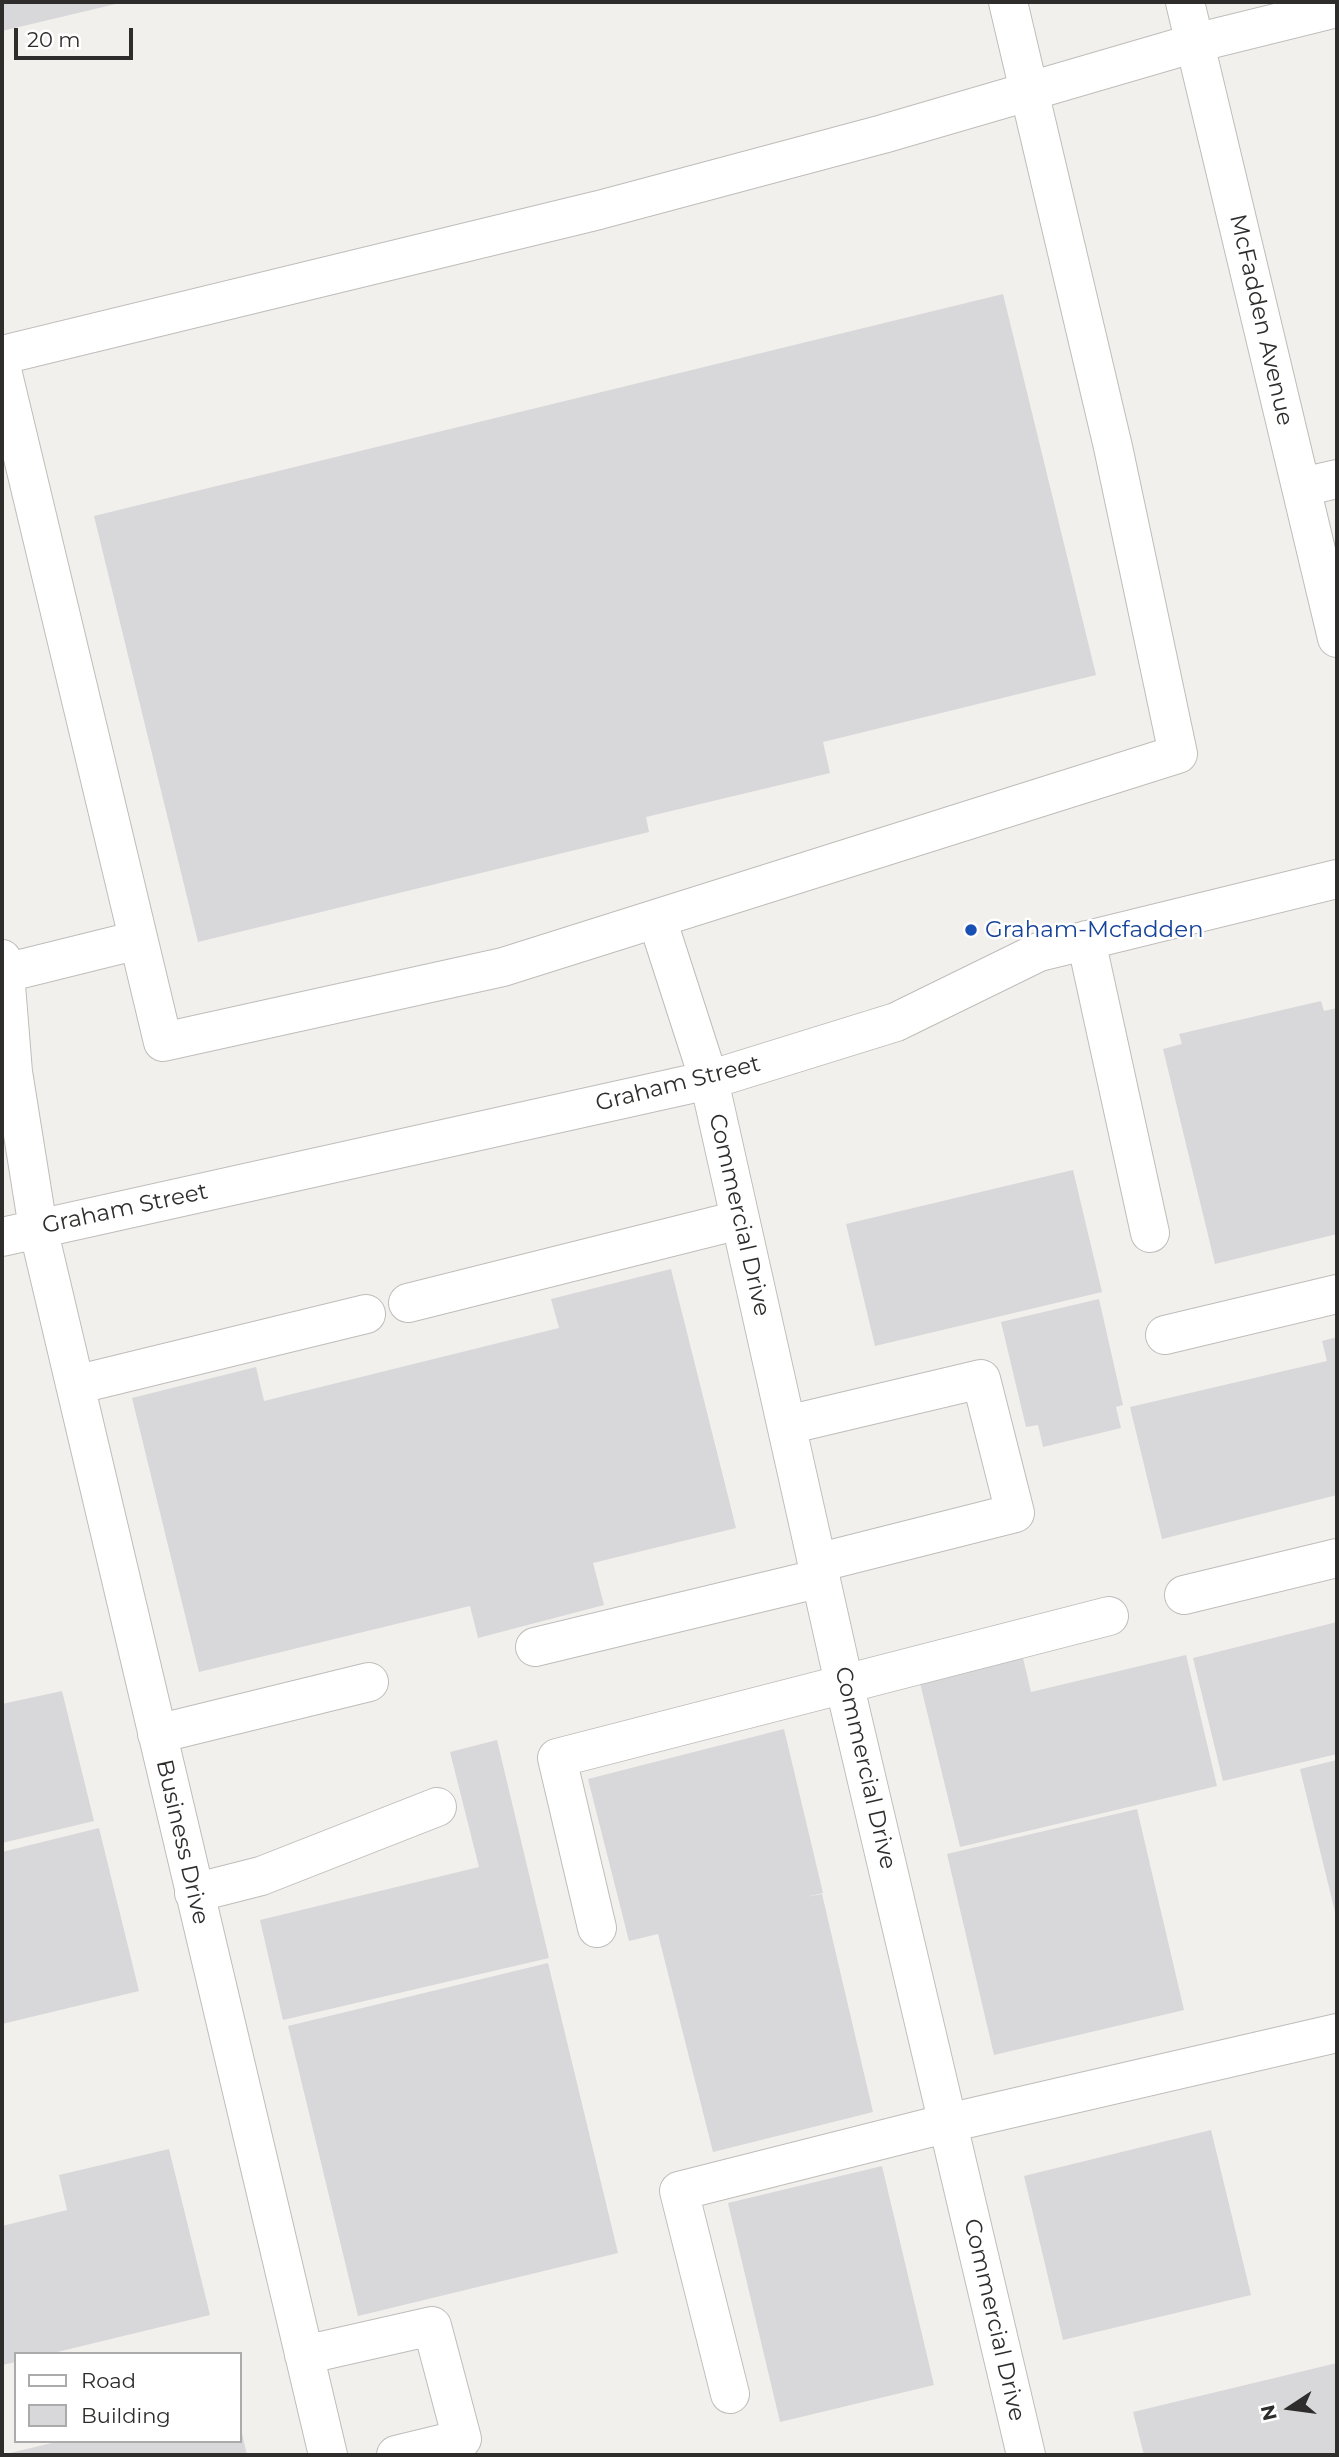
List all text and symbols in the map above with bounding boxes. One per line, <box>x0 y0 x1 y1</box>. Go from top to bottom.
scale bar <box>18 14 136 58</box>
text: 20 m <box>27 27 81 52</box>
street label: McFadden Avenue <box>1223 212 1299 428</box>
place label: Graham-Mcfadden <box>985 916 1204 944</box>
marker: Graham-Mcfadden <box>963 922 979 938</box>
street label: Graham Street <box>593 1050 763 1118</box>
street label: Commercial Drive <box>702 1111 776 1319</box>
street label: Graham Street <box>40 1178 210 1240</box>
street label: Commercial Drive <box>828 1664 902 1872</box>
street label: Business Drive <box>150 1757 214 1927</box>
street label: Commercial Drive <box>957 2216 1031 2424</box>
legend <box>14 2352 242 2443</box>
text: Road <box>81 2368 136 2393</box>
north arrow <box>1255 2373 1325 2443</box>
text: Building <box>81 2403 171 2428</box>
text: N <box>1256 2403 1282 2423</box>

